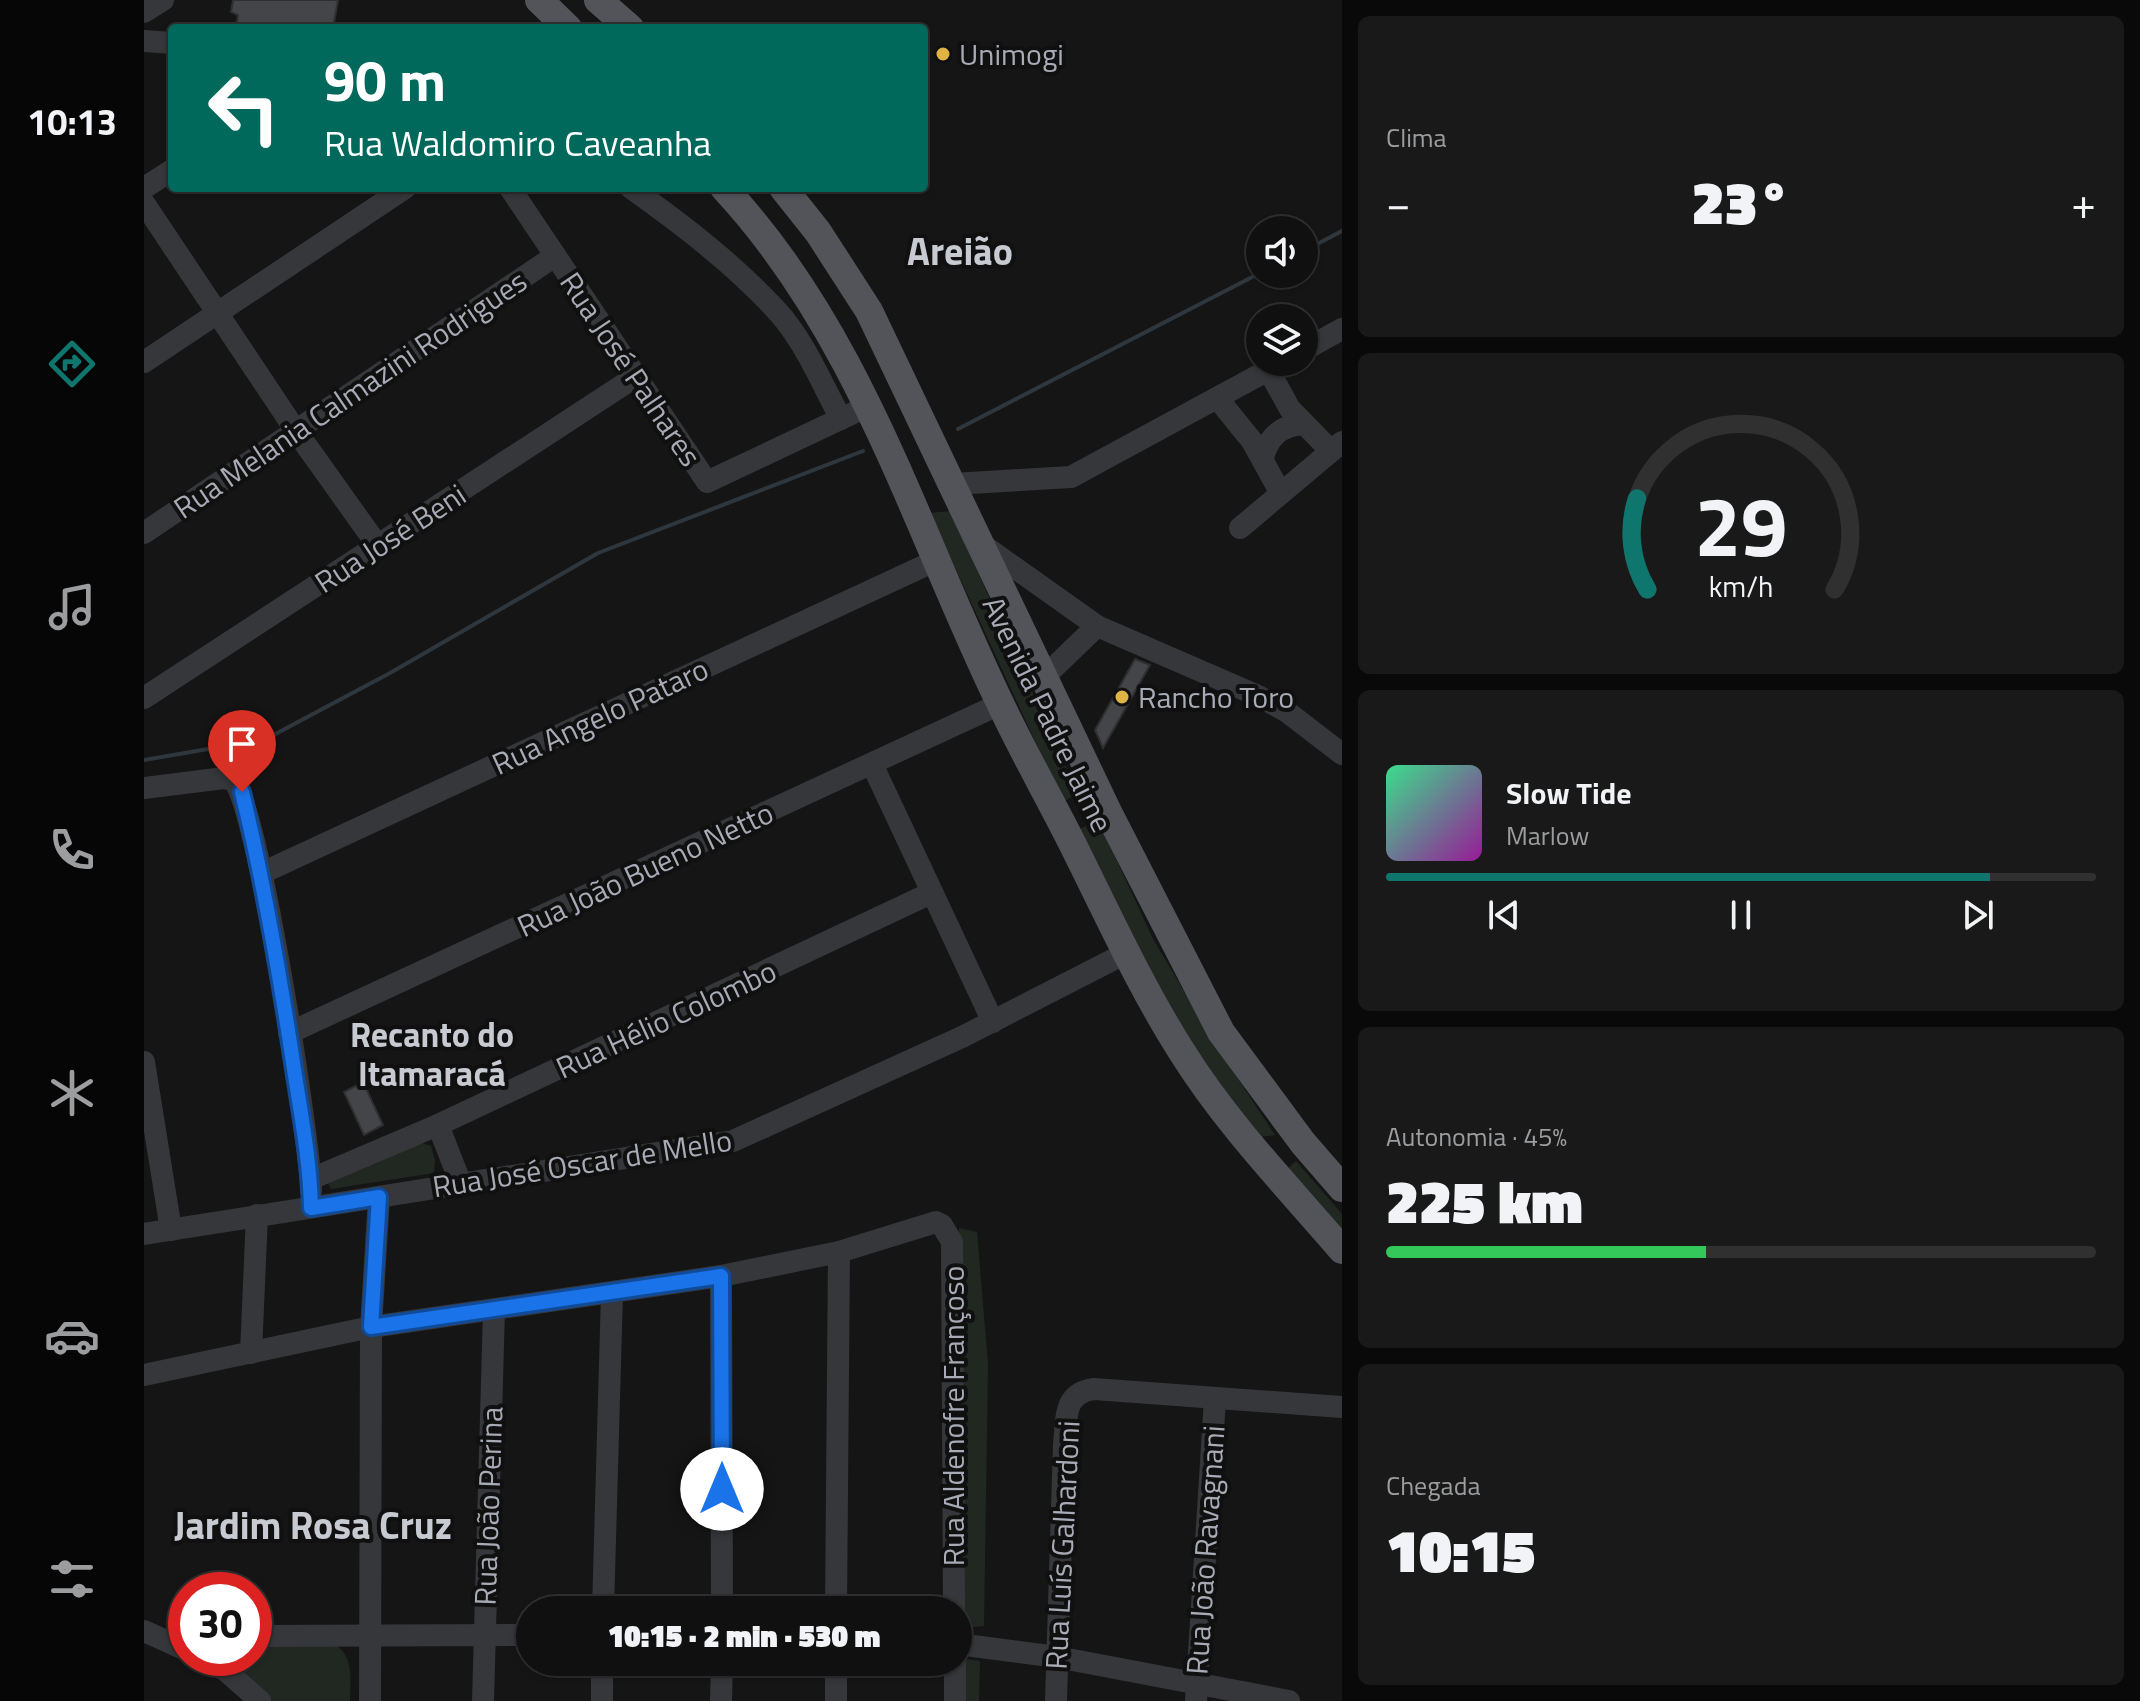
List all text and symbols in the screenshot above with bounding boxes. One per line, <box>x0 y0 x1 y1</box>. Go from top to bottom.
place label: Unimogi <box>959 31 1064 77</box>
text: 90 m <box>324 38 446 123</box>
marker: Unimogi <box>934 45 952 63</box>
icon: left <box>192 56 296 160</box>
text: 10:13 <box>27 94 117 149</box>
text: Rua Waldomiro Caveanha <box>324 115 711 170</box>
text: Clima <box>1386 118 1447 157</box>
text: 23° <box>1692 156 1791 247</box>
text: − <box>1386 169 1411 236</box>
text: + <box>2071 169 2096 236</box>
map controls <box>1246 216 1318 376</box>
button: sound <box>1246 216 1318 288</box>
district label: Areião <box>907 222 1013 280</box>
street label: Rua Melania Calmazini Rodrigues <box>164 258 536 530</box>
street label: Rua José Palhares <box>549 262 713 476</box>
button: layers <box>1246 304 1318 376</box>
icon: directions <box>44 336 100 392</box>
text: 29 <box>1694 461 1788 587</box>
street label: Rua José Beni <box>305 472 475 604</box>
text: km/h <box>1709 565 1773 608</box>
icon: music <box>44 579 100 635</box>
street label: Avenida Padre Jaime <box>971 588 1125 840</box>
street label: Rua Angelo Pataro <box>484 646 716 786</box>
place label: Rancho Toro <box>1138 674 1294 720</box>
marker: Rancho Toro <box>1113 688 1131 706</box>
pin <box>208 710 276 792</box>
icon: arrive <box>220 722 264 766</box>
text: Slow Tide <box>1506 770 1631 816</box>
street label: Rua João Bueno Netto <box>509 789 781 949</box>
text: Marlow <box>1506 816 1589 855</box>
icon: phone <box>44 822 100 878</box>
icon: previous <box>1482 893 1526 937</box>
icon: pause <box>1719 893 1763 937</box>
icon: next <box>1956 893 2000 937</box>
street label: Rua Hélio Colombo <box>548 948 784 1090</box>
district label: Recanto do Itamaracá <box>350 1008 514 1099</box>
icon: climate <box>44 1065 100 1121</box>
street label: Rua José Oscar de Mello <box>429 1117 735 1209</box>
text: Autonomia · 45% <box>1386 1117 1567 1156</box>
text: 225 km <box>1386 1155 1583 1246</box>
street label: Rua Aldenofre Françoso <box>930 1266 976 1566</box>
icon: car <box>44 1308 100 1364</box>
street label: Rua João Perina <box>462 1406 514 1606</box>
street label: Rua Luís Galhardoni <box>1033 1419 1091 1671</box>
street label: Rua João Ravagnani <box>1173 1424 1237 1676</box>
position arrow <box>680 1447 764 1531</box>
text: Chegada <box>1386 1466 1480 1505</box>
district label: Jardim Rosa Cruz <box>174 1496 452 1554</box>
text: 10:15 <box>1386 1504 1535 1595</box>
icon: filters <box>44 1551 100 1607</box>
speed limit sign: 30 <box>168 1572 272 1676</box>
text: 10:15 · 2 min · 530 m <box>608 1613 880 1659</box>

